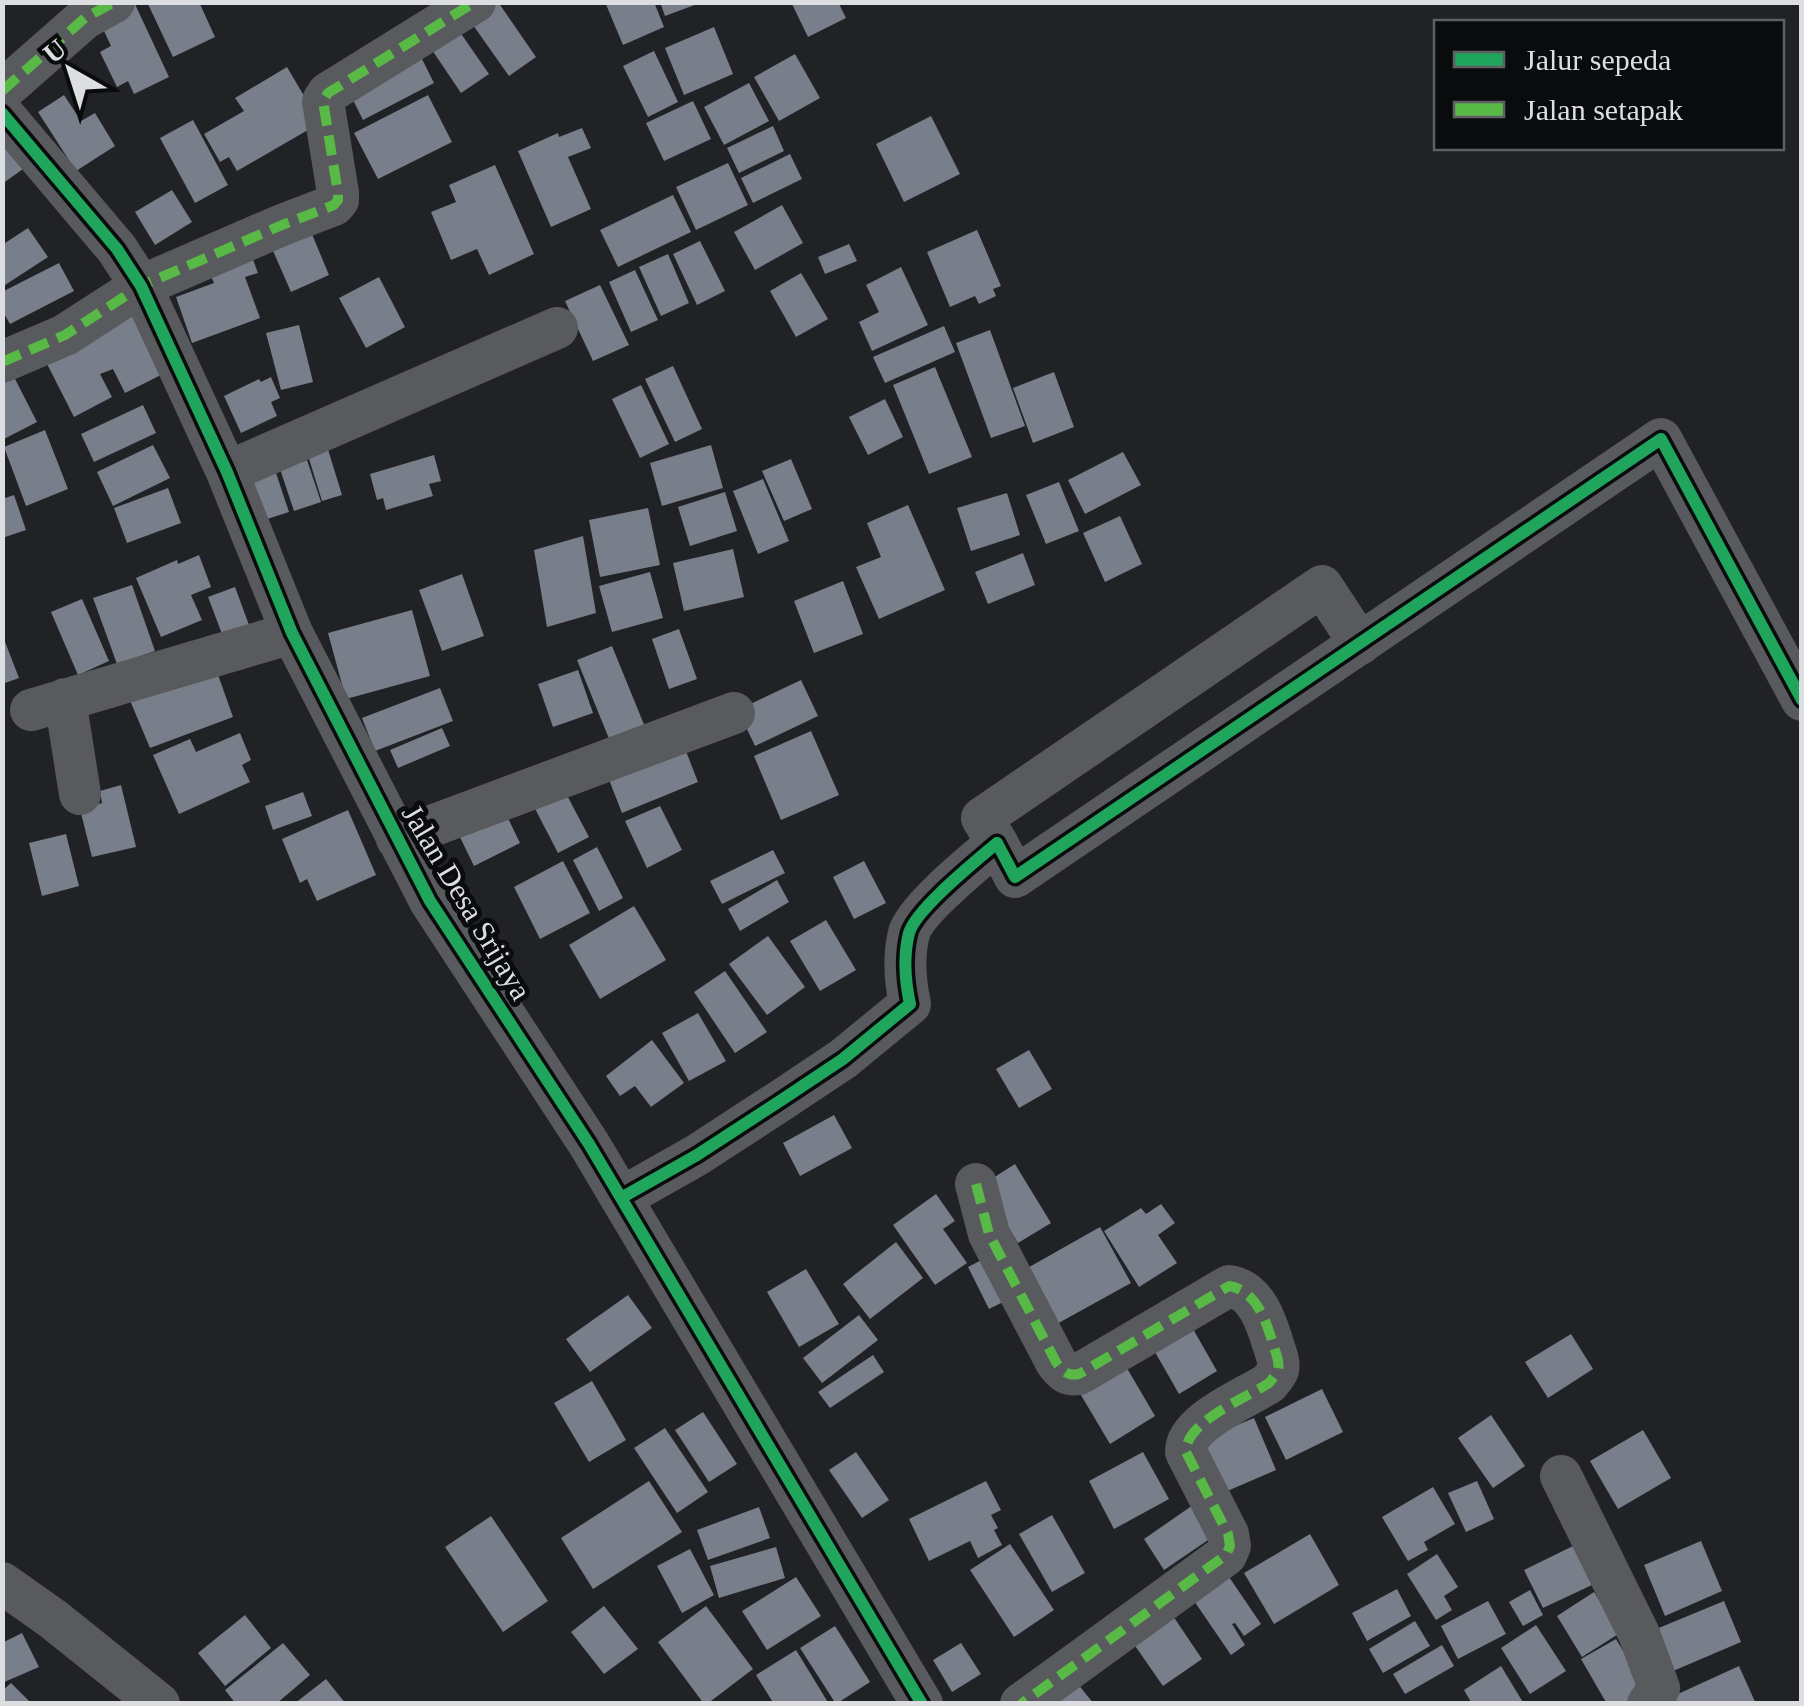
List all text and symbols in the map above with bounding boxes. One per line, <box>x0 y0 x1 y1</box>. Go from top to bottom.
north arrow <box>20 20 120 120</box>
legend <box>1434 20 1784 150</box>
text: U <box>37 33 72 69</box>
text: Jalur sepeda <box>1524 43 1671 76</box>
text: Jalan setapak <box>1524 93 1683 126</box>
street label: Jalan Desa Srijaya <box>396 799 538 1005</box>

